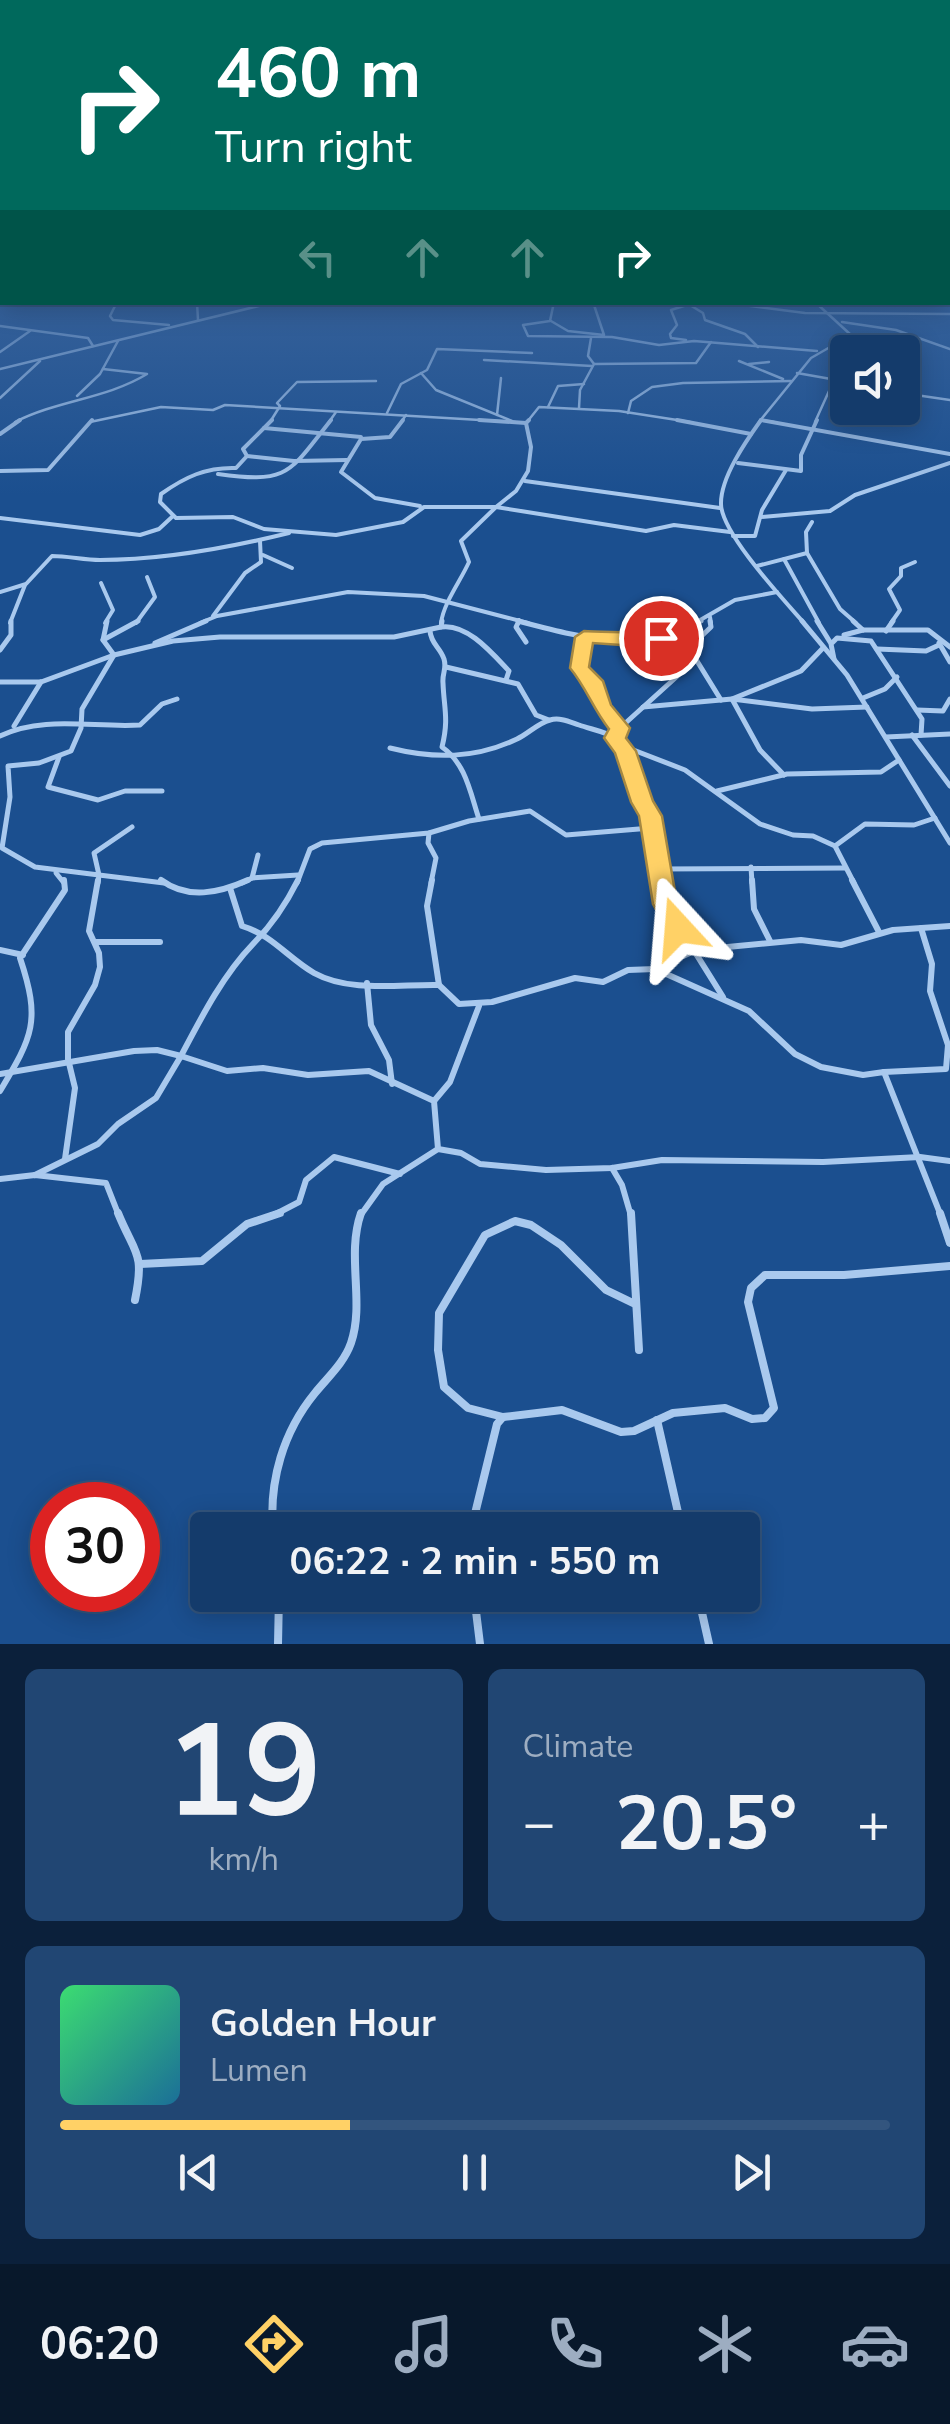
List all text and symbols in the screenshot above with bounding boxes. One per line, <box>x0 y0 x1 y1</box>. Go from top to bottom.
text: 460 m <box>215 26 421 122</box>
icon: right <box>50 40 180 170</box>
text: Turn right <box>215 117 412 178</box>
icon: left <box>290 230 345 285</box>
icon: ahead <box>395 230 450 285</box>
icon: ahead <box>500 230 555 285</box>
icon: right <box>605 230 660 285</box>
map controls <box>830 335 920 425</box>
button: sound <box>830 335 920 425</box>
pin <box>619 596 704 681</box>
icon: arrive <box>634 611 689 666</box>
position arrow <box>626 876 730 980</box>
speed limit sign: 30 <box>30 1482 160 1612</box>
text: 06:22 · 2 min · 550 m <box>290 1536 660 1587</box>
text: 19 <box>166 1684 322 1861</box>
text: Climate <box>523 1725 633 1768</box>
text: 20.5° <box>615 1773 797 1875</box>
text: − <box>523 1786 556 1861</box>
text: + <box>857 1786 890 1861</box>
text: km/h <box>208 1838 279 1881</box>
text: Golden Hour <box>210 1998 436 2049</box>
text: Lumen <box>210 2049 308 2092</box>
icon: previous <box>171 2145 226 2200</box>
icon: pause <box>447 2145 502 2200</box>
icon: next <box>724 2145 779 2200</box>
icon: directions <box>239 2309 309 2379</box>
icon: music <box>389 2309 459 2379</box>
icon: phone <box>540 2309 610 2379</box>
icon: climate <box>690 2309 760 2379</box>
icon: car <box>840 2309 910 2379</box>
text: 06:20 <box>40 2314 159 2375</box>

